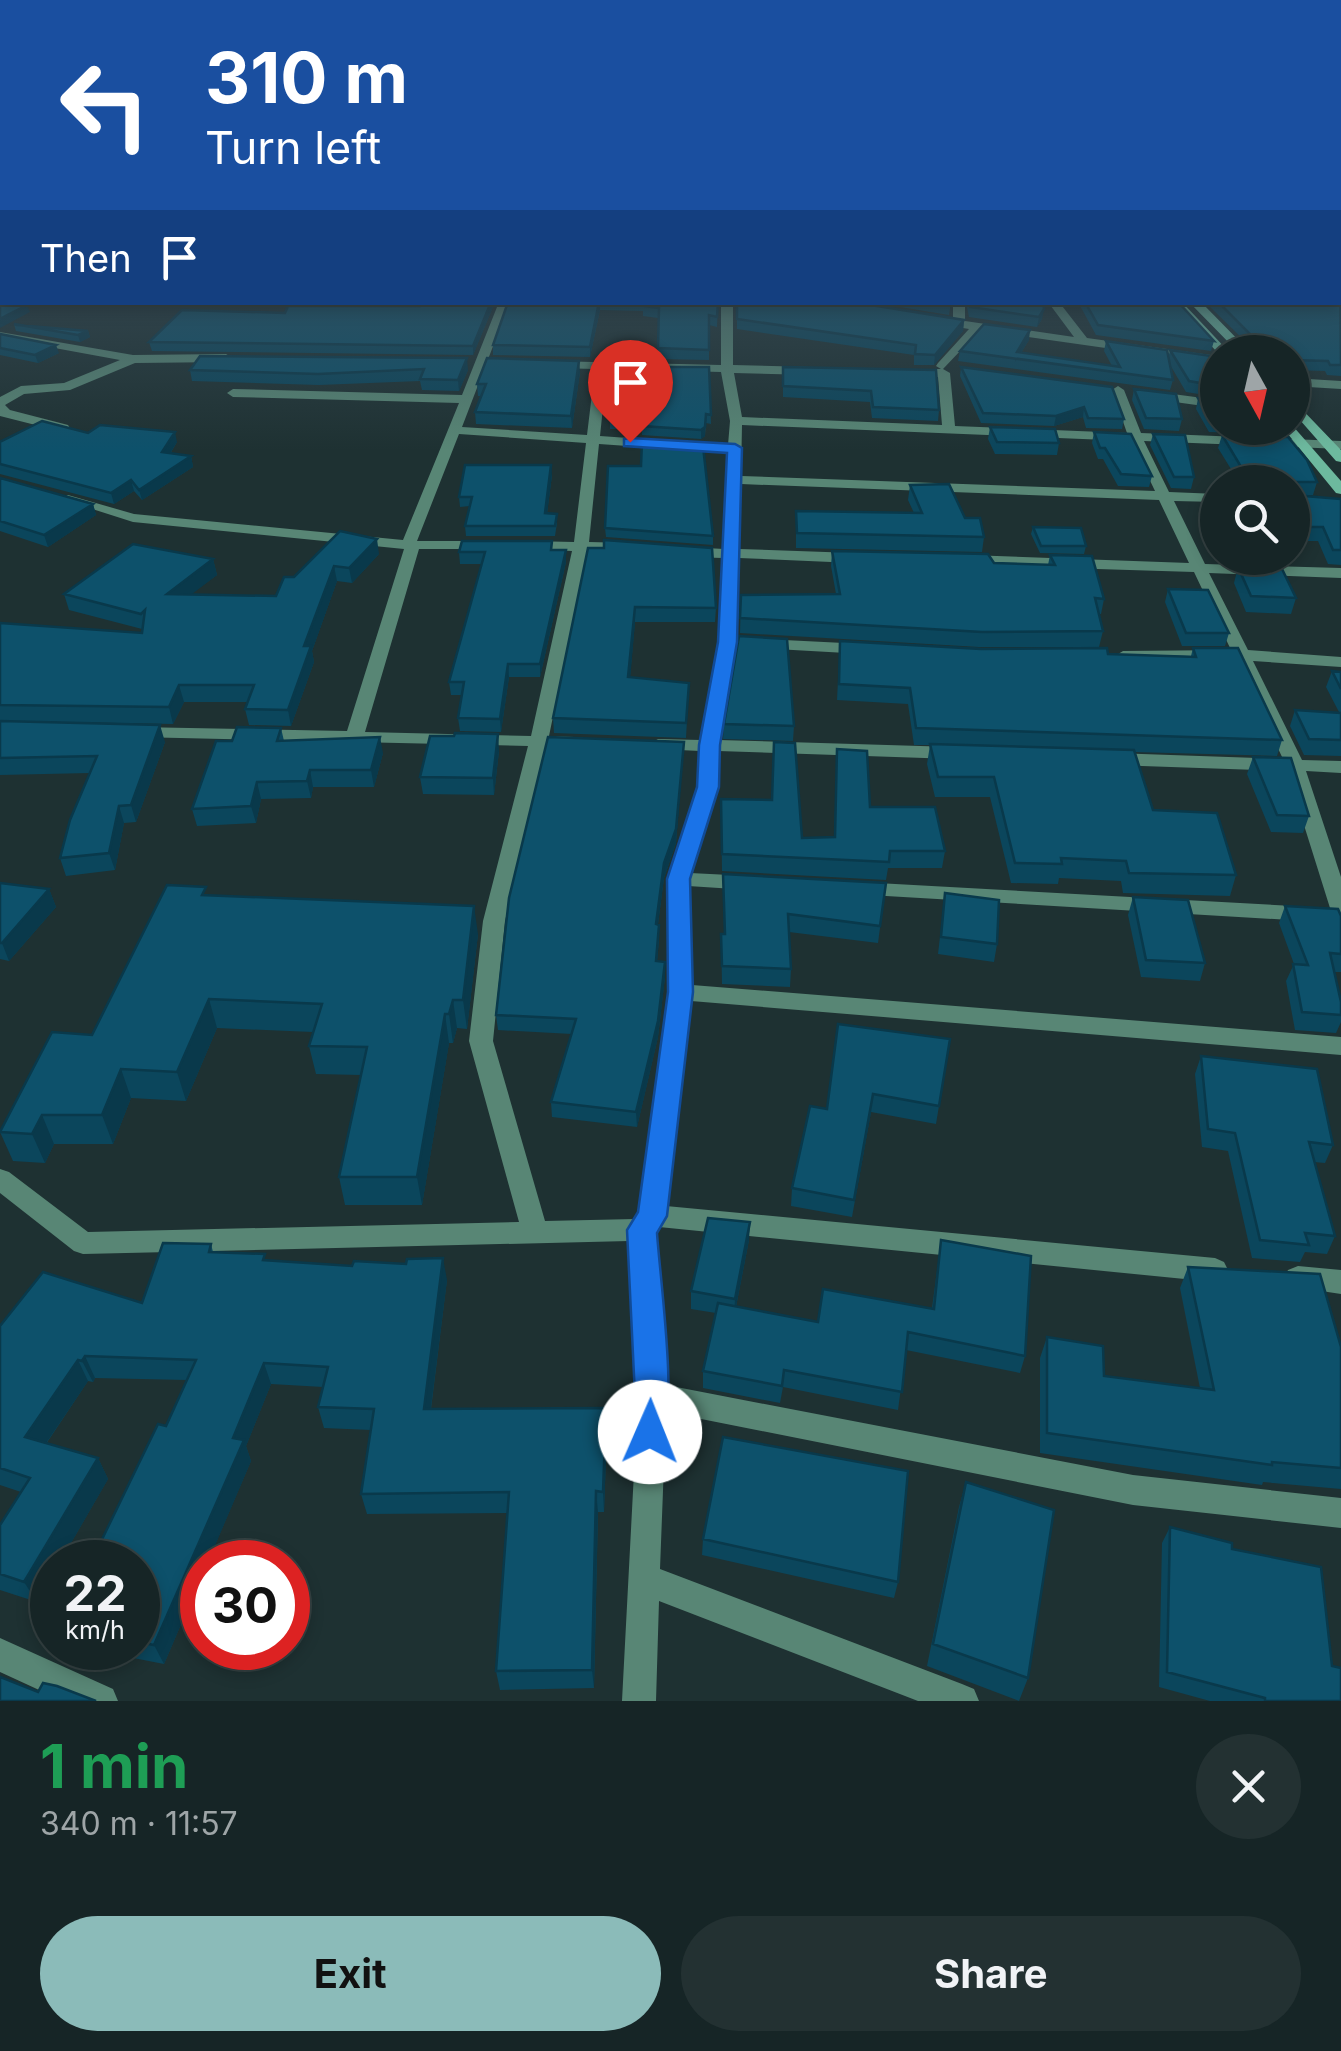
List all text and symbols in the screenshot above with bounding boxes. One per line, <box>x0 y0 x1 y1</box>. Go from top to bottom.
text: 310 m <box>205 35 408 120</box>
icon: left <box>40 40 170 170</box>
text: Turn left <box>205 120 381 175</box>
icon: arrive <box>152 230 207 285</box>
text: Then <box>40 235 132 281</box>
north arrow <box>1200 335 1310 445</box>
map controls <box>1200 335 1310 575</box>
pin <box>588 340 673 443</box>
icon: arrive <box>603 355 658 410</box>
button: search <box>1200 465 1310 575</box>
position arrow <box>598 1380 702 1484</box>
speed limit sign: 30 <box>180 1540 310 1670</box>
text: 22 <box>64 1563 127 1623</box>
text: km/h <box>65 1615 125 1645</box>
text: 1 min <box>40 1730 188 1802</box>
button: close <box>1196 1734 1301 1839</box>
text: 340 m · 11:57 <box>40 1804 238 1843</box>
button: Exit <box>40 1916 661 2031</box>
button: Share <box>681 1916 1301 2031</box>

